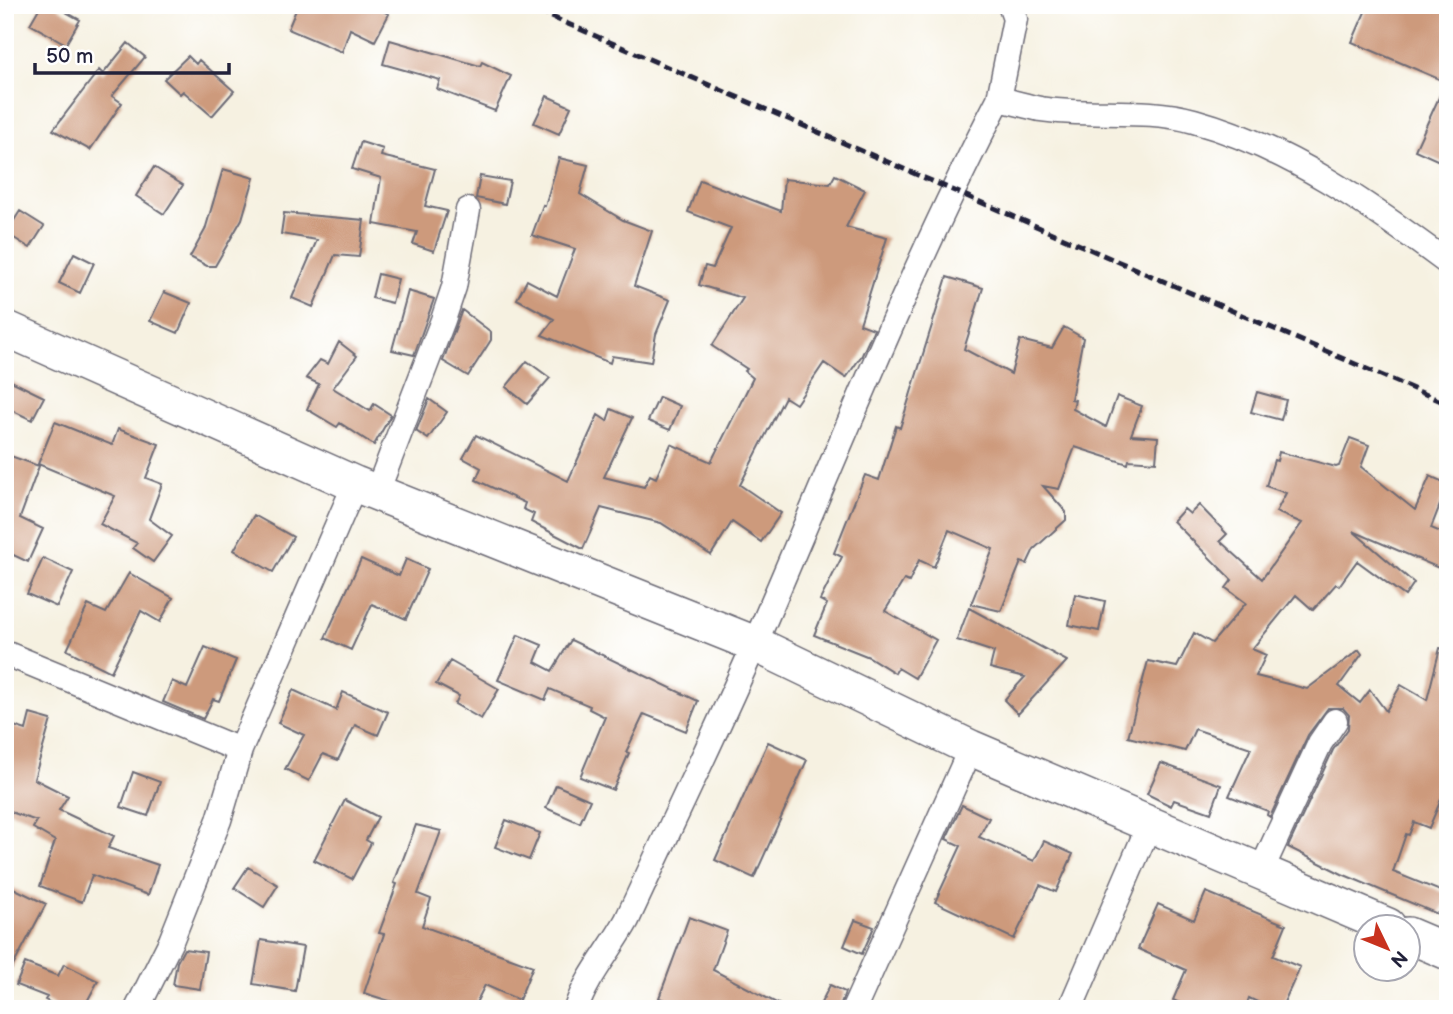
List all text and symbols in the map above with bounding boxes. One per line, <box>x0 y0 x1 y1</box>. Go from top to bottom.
scale bar <box>35 32 229 76</box>
text: 50 m <box>46 44 93 69</box>
north arrow <box>1352 912 1422 982</box>
text: N <box>1385 946 1412 972</box>

